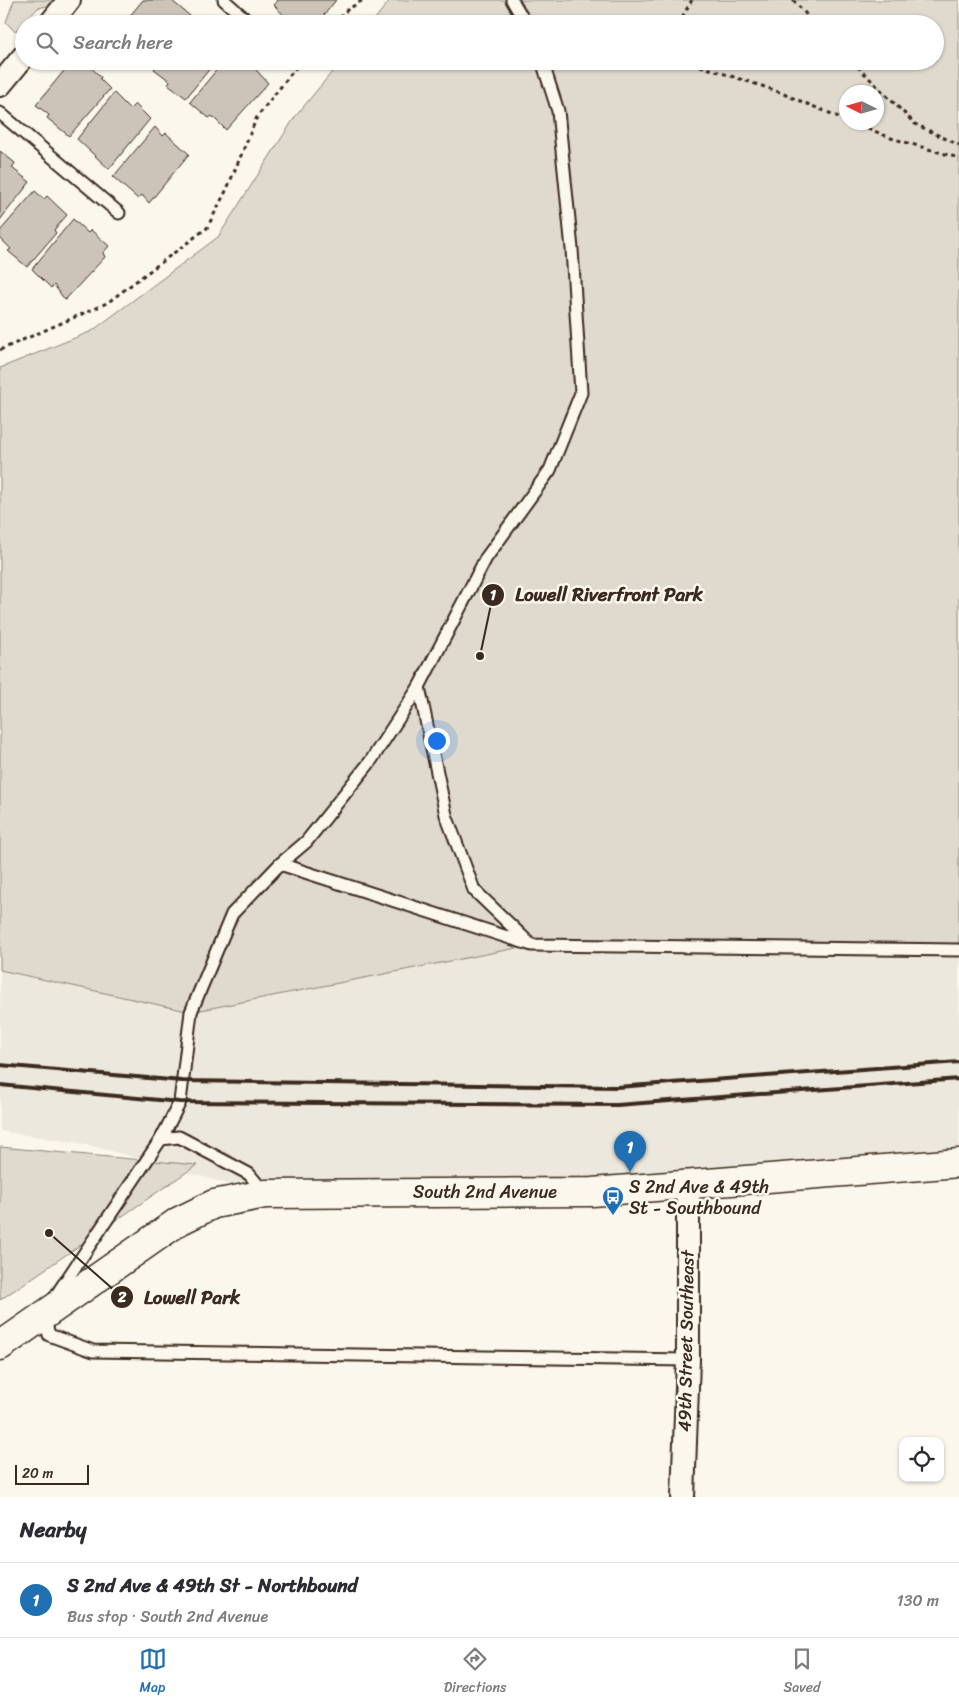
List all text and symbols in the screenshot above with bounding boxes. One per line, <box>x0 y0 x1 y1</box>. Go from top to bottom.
search box <box>15 15 944 70</box>
text: Search here <box>73 26 173 59</box>
icon: search <box>33 29 61 57</box>
north arrow <box>839 85 884 130</box>
callout: Lowell Riverfront Park <box>481 578 713 612</box>
text: Lowell Riverfront Park <box>515 578 704 611</box>
text: 1 <box>490 582 497 608</box>
your location <box>424 728 450 754</box>
pin: 1 <box>614 1131 646 1172</box>
place label: S 2nd Ave & 49th St - Southbound <box>629 1171 769 1224</box>
street label: South 2nd Avenue <box>413 1176 557 1208</box>
bus stop icon: S 2nd Ave & 49th St - Southbound <box>601 1185 625 1216</box>
street label: 49th Street Southeast <box>668 1249 704 1432</box>
callout: Lowell Park <box>109 1280 250 1314</box>
text: Lowell Park <box>144 1281 241 1314</box>
text: 2 <box>117 1284 127 1310</box>
map controls <box>899 1437 944 1482</box>
button: locate <box>899 1437 944 1482</box>
text: 20 m <box>22 1461 53 1486</box>
scale bar <box>15 1462 89 1485</box>
text: Nearby <box>20 1511 86 1549</box>
text: S 2nd Ave & 49th St - Northbound <box>67 1569 358 1602</box>
text: 1 <box>33 1586 39 1615</box>
text: 130 m <box>897 1586 939 1615</box>
text: Bus stop · South 2nd Avenue <box>67 1602 268 1631</box>
tab: Map <box>139 1645 167 1700</box>
tab: Directions <box>444 1645 506 1700</box>
tab: Saved <box>784 1645 820 1700</box>

